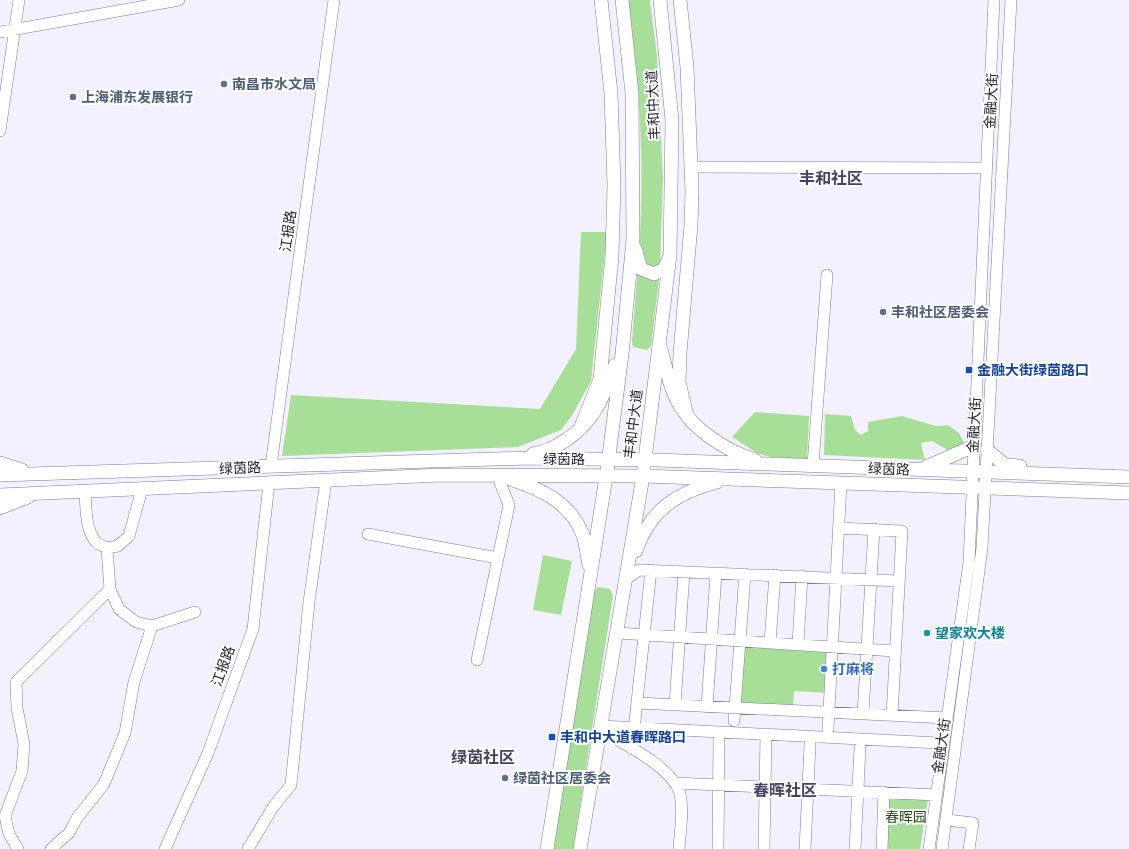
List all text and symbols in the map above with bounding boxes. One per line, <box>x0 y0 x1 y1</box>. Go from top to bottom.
street label: 丰和中大道 <box>642 70 664 140</box>
street label: 金融大街 <box>981 73 1001 129</box>
place label: 南昌市水文局 <box>232 75 316 93</box>
marker: 南昌市水文局 <box>219 79 229 89</box>
place label: 上海浦东发展银行 <box>81 88 193 106</box>
marker: 上海浦东发展银行 <box>68 92 78 102</box>
district label: 丰和社区 <box>799 167 863 189</box>
street label: 江报路 <box>276 209 300 253</box>
place label: 丰和社区居委会 <box>891 303 989 321</box>
marker: 丰和社区居委会 <box>878 307 888 317</box>
place label: 金融大街绿茵路口 <box>977 361 1089 379</box>
marker: 金融大街绿茵路口 <box>964 365 974 375</box>
street label: 丰和中大道 <box>620 388 646 460</box>
street label: 金融大街 <box>964 397 984 453</box>
street label: 绿茵路 <box>543 450 585 468</box>
street label: 绿茵路 <box>219 458 261 478</box>
street label: 绿茵路 <box>868 459 910 479</box>
place label: 望家欢大楼 <box>935 624 1005 642</box>
marker: 望家欢大楼 <box>922 628 932 638</box>
street label: 江报路 <box>207 643 239 689</box>
place label: 打麻将 <box>832 660 874 678</box>
marker: 打麻将 <box>819 664 829 674</box>
street label: 金融大街 <box>928 717 954 775</box>
place label: 丰和中大道春晖路口 <box>560 728 686 746</box>
marker: 丰和中大道春晖路口 <box>547 732 557 742</box>
district label: 绿茵社区 <box>451 746 515 768</box>
place label: 绿茵社区居委会 <box>513 769 611 787</box>
marker: 绿茵社区居委会 <box>500 773 510 783</box>
district label: 春晖社区 <box>753 779 817 801</box>
park label: 春晖园 <box>885 808 927 826</box>

